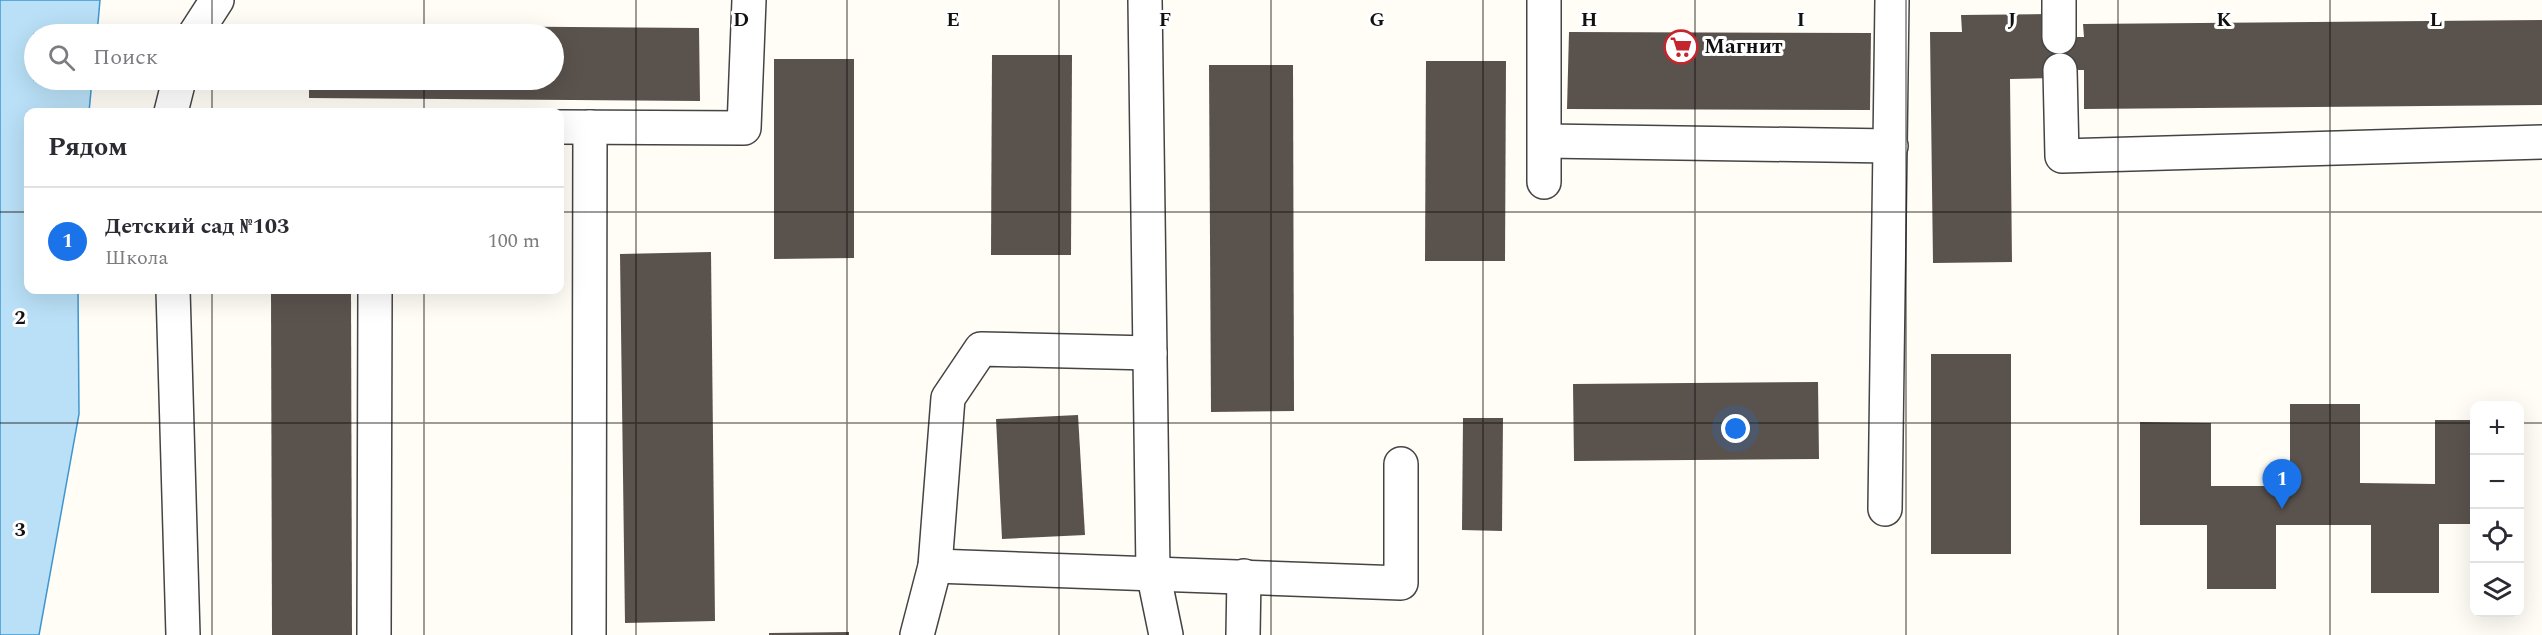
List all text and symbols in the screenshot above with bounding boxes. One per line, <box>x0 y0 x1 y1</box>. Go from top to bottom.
text: D <box>733 5 749 35</box>
text: E <box>946 5 960 35</box>
text: F <box>1159 5 1171 35</box>
text: G <box>1369 5 1385 35</box>
text: H <box>1581 5 1597 35</box>
text: I <box>1797 5 1805 35</box>
text: J <box>2008 5 2016 35</box>
text: K <box>2216 5 2232 35</box>
text: L <box>2430 5 2442 35</box>
search box <box>24 24 564 90</box>
supermarket icon: Магнит <box>1663 29 1699 65</box>
place label: Магнит <box>1704 31 1783 63</box>
icon: search <box>45 41 78 74</box>
text: Поиск <box>93 41 158 74</box>
text: Рядом <box>48 127 128 167</box>
text: Детский сад №103 <box>105 210 289 243</box>
text: 1 <box>62 226 73 256</box>
text: 100 m <box>488 226 540 256</box>
text: Школа <box>105 243 168 273</box>
text: 2 <box>14 303 26 333</box>
map controls <box>2470 401 2524 617</box>
button: + <box>2470 401 2524 455</box>
your location <box>1721 414 1750 443</box>
button: − <box>2470 455 2524 509</box>
pin: 1 <box>2262 460 2302 509</box>
button: locate <box>2470 509 2524 563</box>
text: 3 <box>14 515 26 545</box>
button: layers <box>2470 563 2524 617</box>

